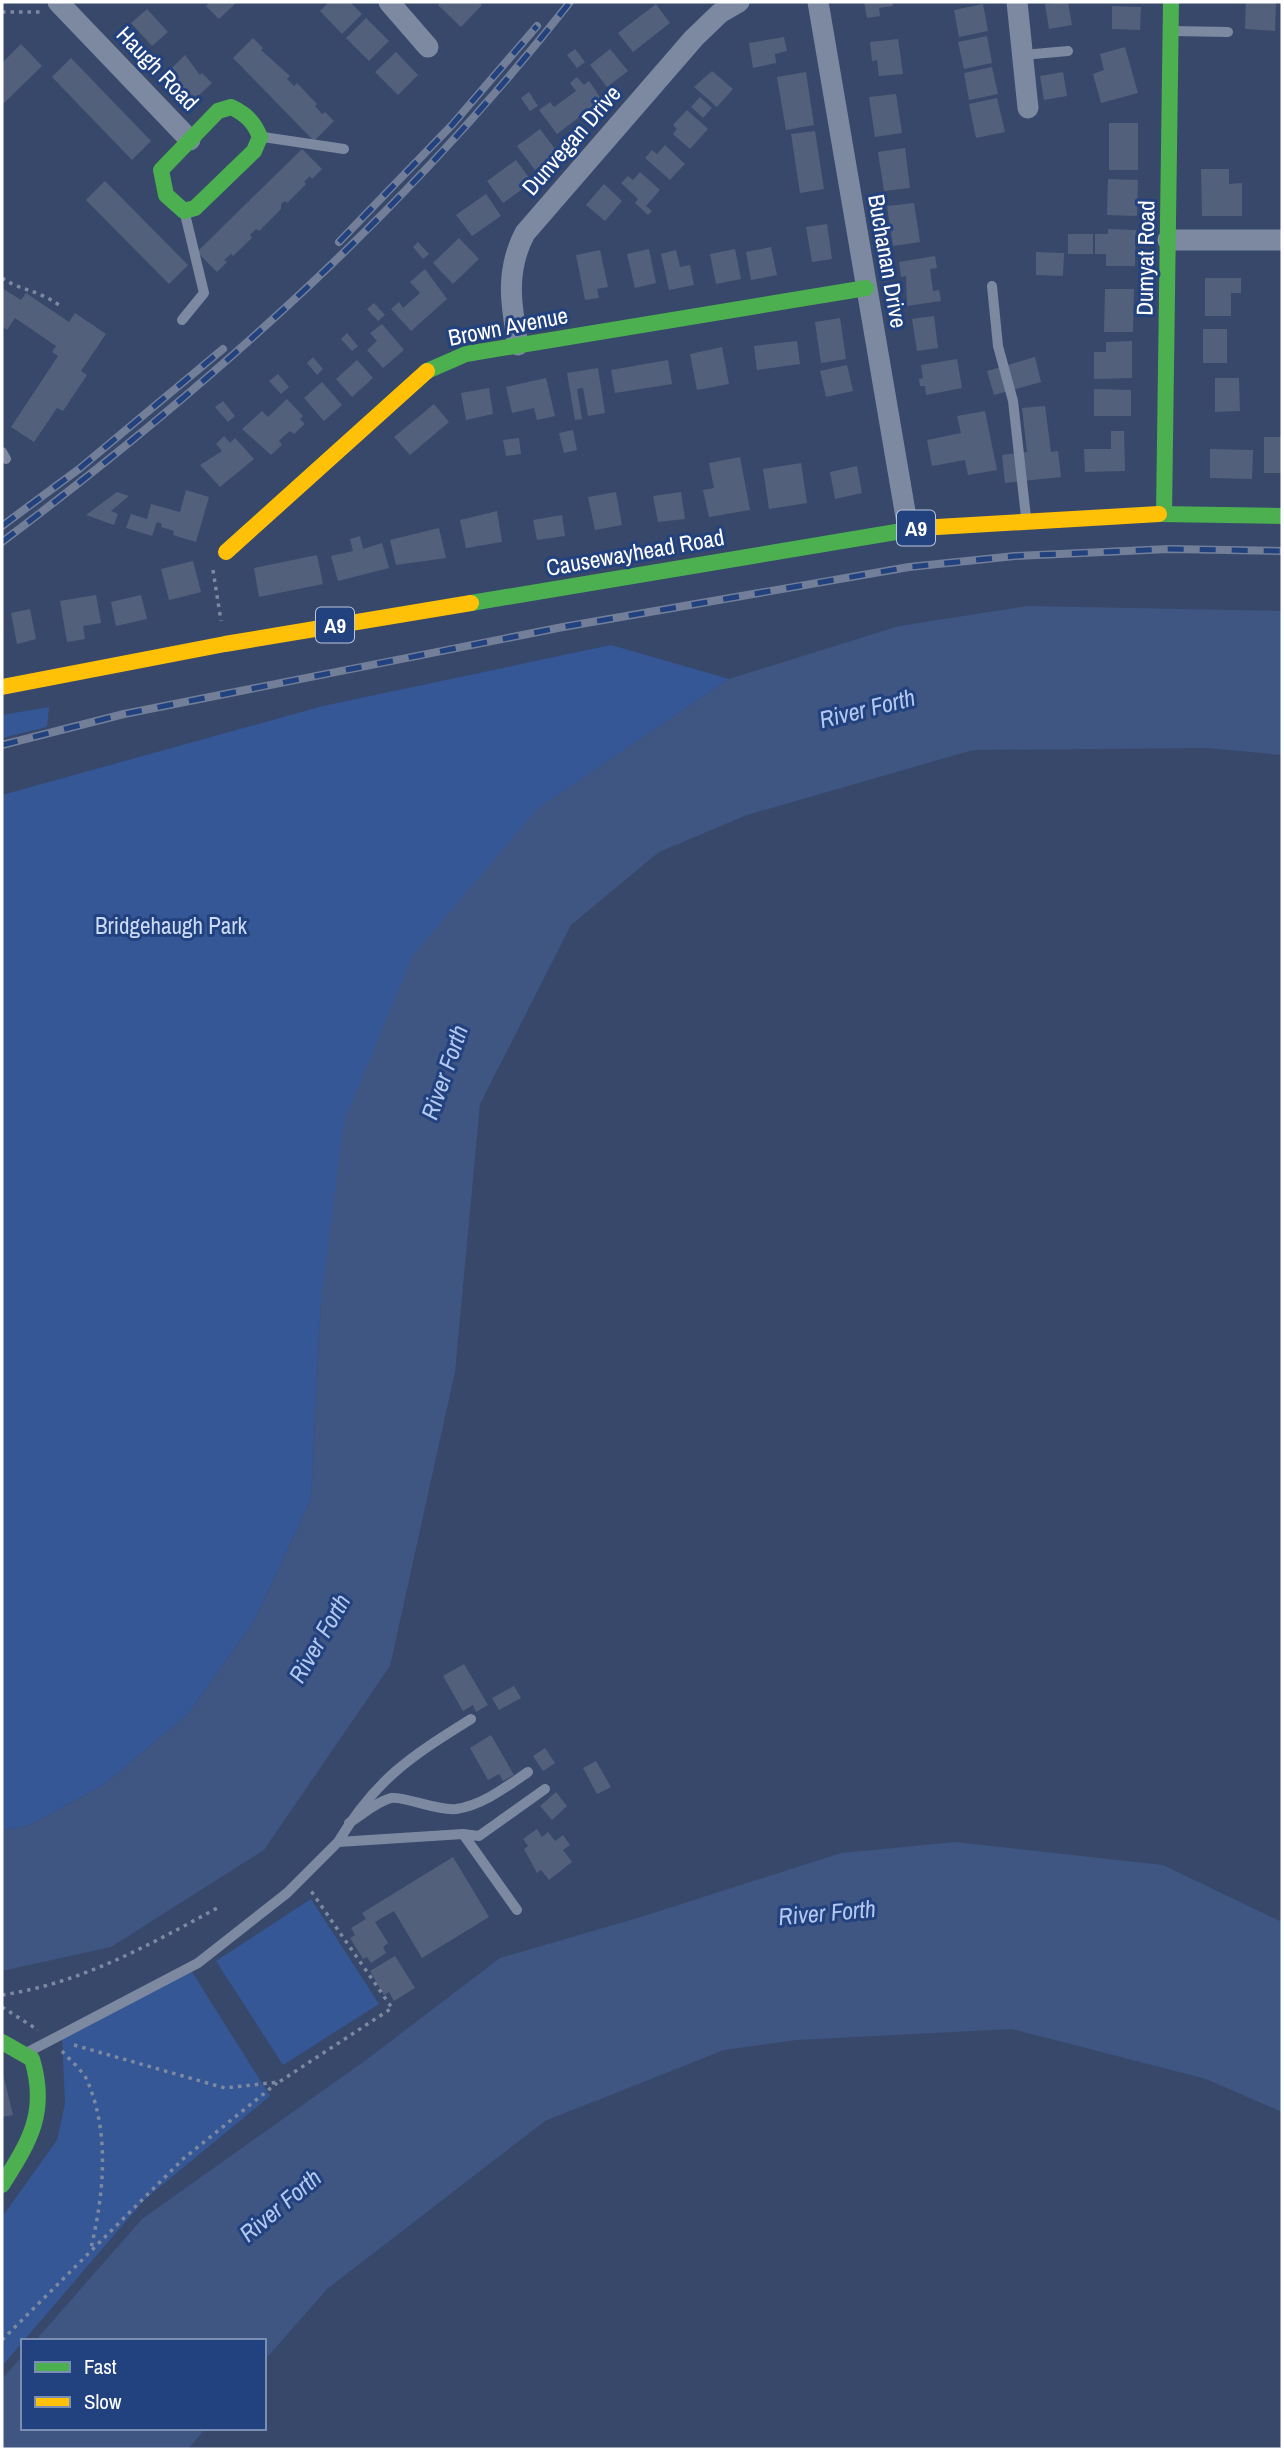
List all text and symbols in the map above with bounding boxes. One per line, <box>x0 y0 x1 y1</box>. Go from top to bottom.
street label: Haugh Road <box>110 19 206 117</box>
street label: Dunvegan Drive <box>515 78 627 202</box>
street label: Buchanan Drive <box>861 192 915 330</box>
street label: Dumyat Road <box>1128 200 1162 316</box>
street label: Brown Avenue <box>446 299 570 353</box>
road number: A9 <box>897 510 935 546</box>
street label: Causewayhead Road <box>544 521 726 583</box>
road number: A9 <box>316 608 354 642</box>
water label: River Forth <box>816 681 918 735</box>
park label: Bridgehaugh Park <box>95 910 248 941</box>
water label: River Forth <box>413 1021 475 1123</box>
water label: River Forth <box>281 1588 357 1688</box>
water label: River Forth <box>777 1892 877 1932</box>
water label: River Forth <box>232 2161 328 2249</box>
legend <box>21 2339 266 2430</box>
text: Fast <box>84 2352 117 2381</box>
text: Slow <box>84 2387 122 2416</box>

